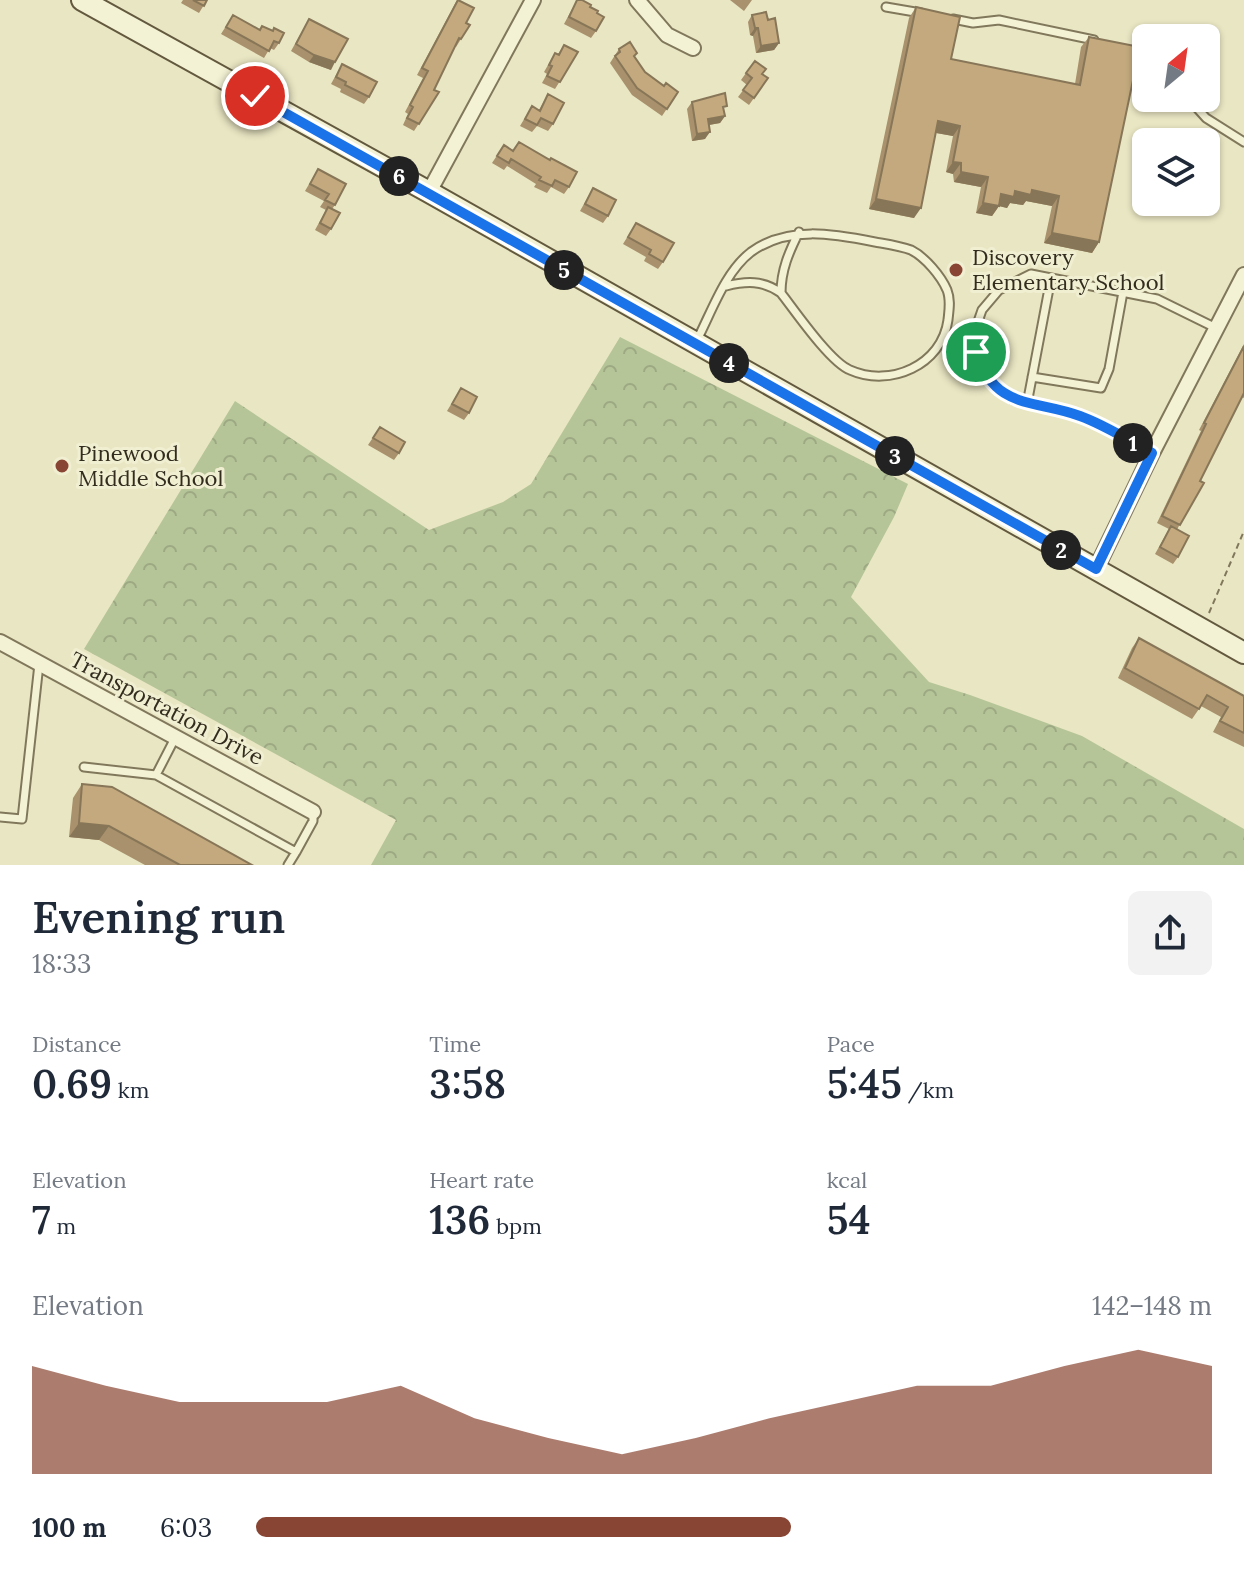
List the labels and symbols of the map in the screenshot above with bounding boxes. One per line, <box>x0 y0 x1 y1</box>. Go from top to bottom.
north arrow <box>1132 24 1220 112</box>
pin <box>221 62 289 130</box>
pin: 6 <box>379 156 419 196</box>
place label: Discovery Elementary School <box>972 243 1165 296</box>
pin: 5 <box>544 250 584 290</box>
marker: Discovery Elementary School <box>947 261 965 279</box>
pin <box>942 318 1010 386</box>
pin: 4 <box>709 343 749 383</box>
pin: 1 <box>1113 423 1153 463</box>
pin: 3 <box>875 436 915 476</box>
place label: Pinewood Middle School <box>78 439 223 492</box>
marker: Pinewood Middle School <box>53 457 71 475</box>
pin: 2 <box>1041 530 1081 570</box>
street label: Transportation Drive <box>65 645 269 771</box>

